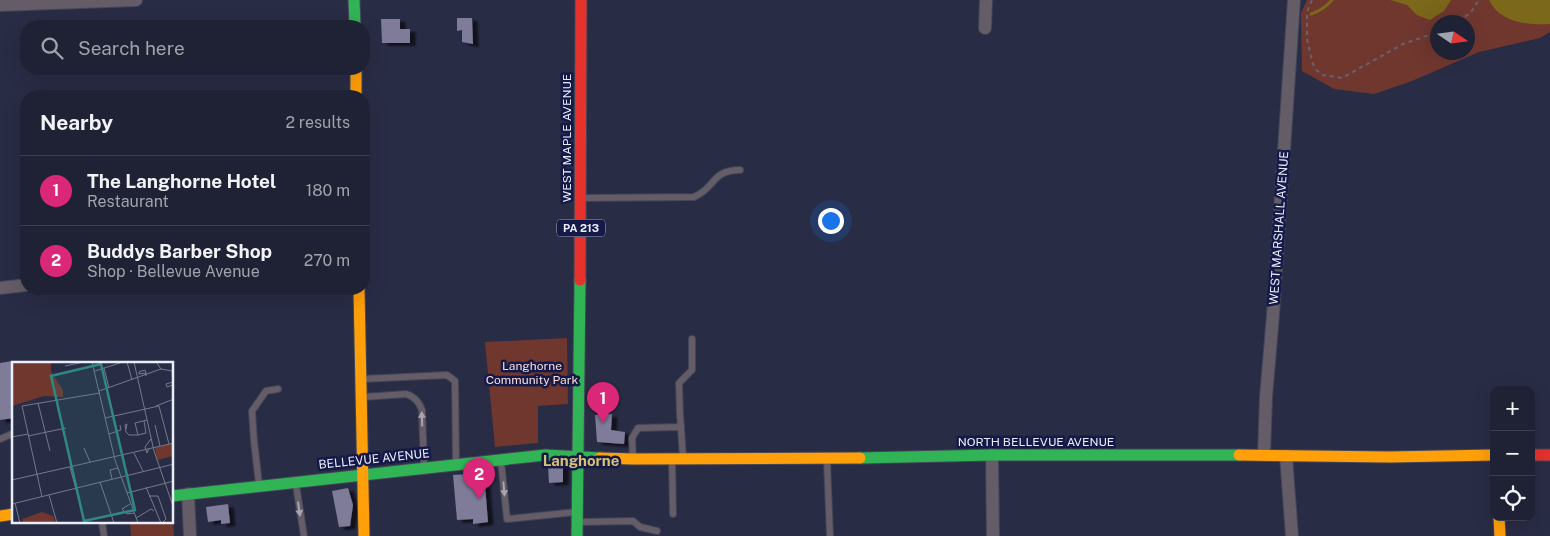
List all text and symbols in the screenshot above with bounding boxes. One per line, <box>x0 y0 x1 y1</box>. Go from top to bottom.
north arrow <box>1430 15 1475 60</box>
search box <box>20 20 370 75</box>
icon: search <box>38 34 66 62</box>
text: Search here <box>78 37 185 59</box>
street label: WEST MAPLE AVENUE <box>560 74 574 202</box>
text: Nearby <box>40 110 113 135</box>
text: 2 results <box>285 113 350 132</box>
street label: WEST MARSHALL AVENUE <box>1267 151 1291 305</box>
text: The Langhorne Hotel <box>87 170 276 192</box>
text: 1 <box>53 181 59 200</box>
text: 180 m <box>306 181 350 200</box>
text: Restaurant <box>87 192 169 211</box>
your location <box>818 208 844 234</box>
road number: PA 213 <box>557 220 605 237</box>
text: Buddys Barber Shop <box>87 240 272 262</box>
text: 2 <box>51 251 61 270</box>
text: 270 m <box>304 251 350 270</box>
text: Shop · Bellevue Avenue <box>87 262 260 281</box>
park label: Langhorne Community Park <box>486 359 578 387</box>
inset map <box>12 362 174 524</box>
pin: 1 <box>587 382 619 423</box>
map controls <box>1490 386 1535 521</box>
button: + <box>1490 386 1535 431</box>
one-way arrow <box>418 411 426 427</box>
button: − <box>1490 431 1535 476</box>
street label: NORTH BELLEVUE AVENUE <box>958 435 1114 449</box>
street label: BELLEVUE AVENUE <box>318 446 430 472</box>
district label: Langhorne <box>543 452 619 469</box>
pin: 2 <box>463 458 495 499</box>
button: locate <box>1490 476 1535 521</box>
one-way arrow <box>500 481 508 497</box>
one-way arrow <box>295 501 303 517</box>

